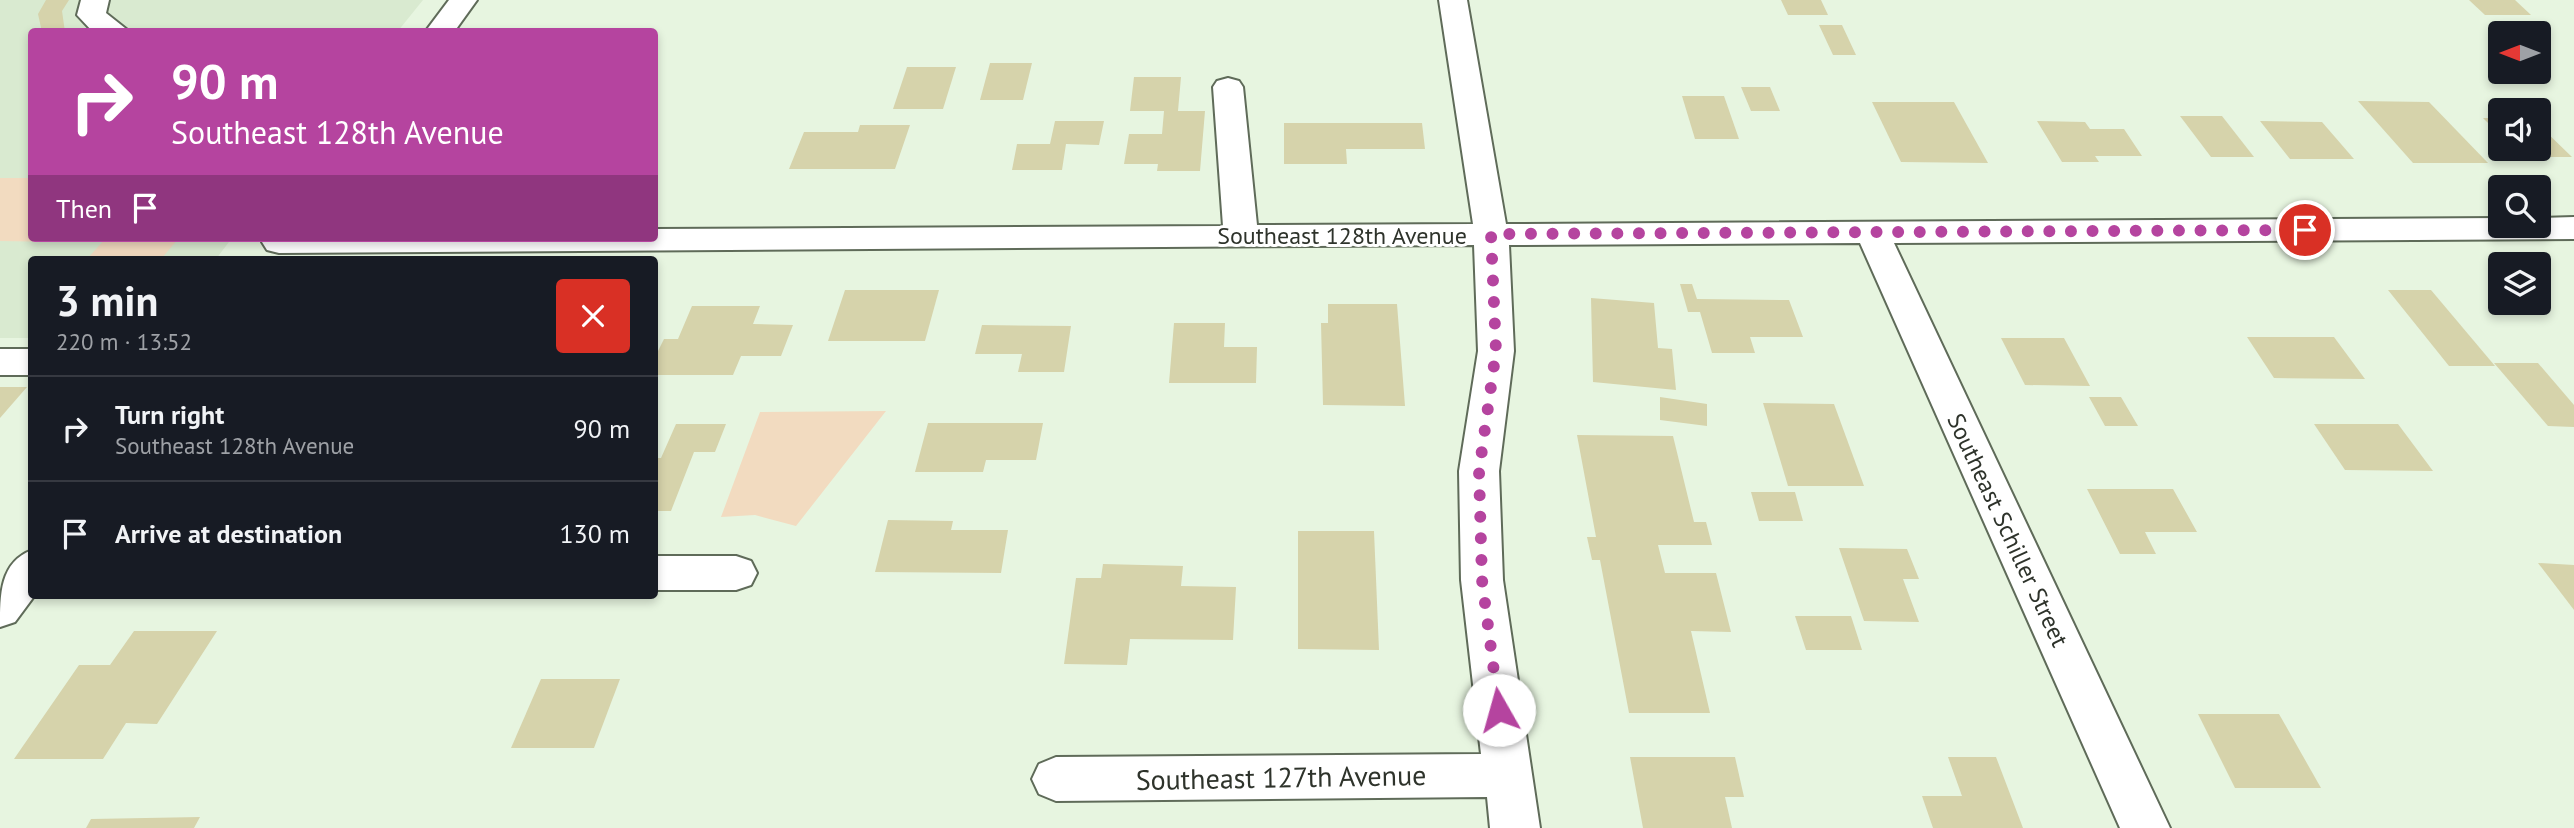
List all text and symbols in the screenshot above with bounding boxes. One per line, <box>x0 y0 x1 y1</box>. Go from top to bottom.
north arrow <box>2488 21 2552 84</box>
map controls <box>2488 21 2551 315</box>
text: 90 m <box>171 49 278 113</box>
icon: right <box>56 56 147 147</box>
button: sound <box>2488 98 2551 161</box>
text: Southeast 128th Avenue <box>171 111 504 153</box>
button: search <box>2488 175 2551 238</box>
icon: arrive <box>126 189 164 227</box>
text: Then <box>56 192 112 225</box>
pin <box>2275 200 2335 260</box>
icon: arrive <box>2286 211 2324 249</box>
street label: Southeast 128th Avenue <box>1217 220 1467 251</box>
button: layers <box>2488 252 2551 315</box>
text: 3 min <box>56 273 158 328</box>
button: close <box>556 279 630 353</box>
text: 220 m · 13:52 <box>56 327 192 356</box>
text: Turn right <box>115 398 224 431</box>
street label: Southeast Schiller Street <box>1940 408 2076 652</box>
icon: right <box>56 410 94 448</box>
text: 90 m <box>574 412 630 445</box>
text: Southeast 128th Avenue <box>115 431 354 460</box>
icon: arrive <box>56 515 94 553</box>
text: Arrive at destination <box>115 517 342 550</box>
text: 130 m <box>559 517 630 550</box>
position arrow <box>1462 673 1536 747</box>
street label: Southeast 127th Avenue <box>1135 756 1427 798</box>

